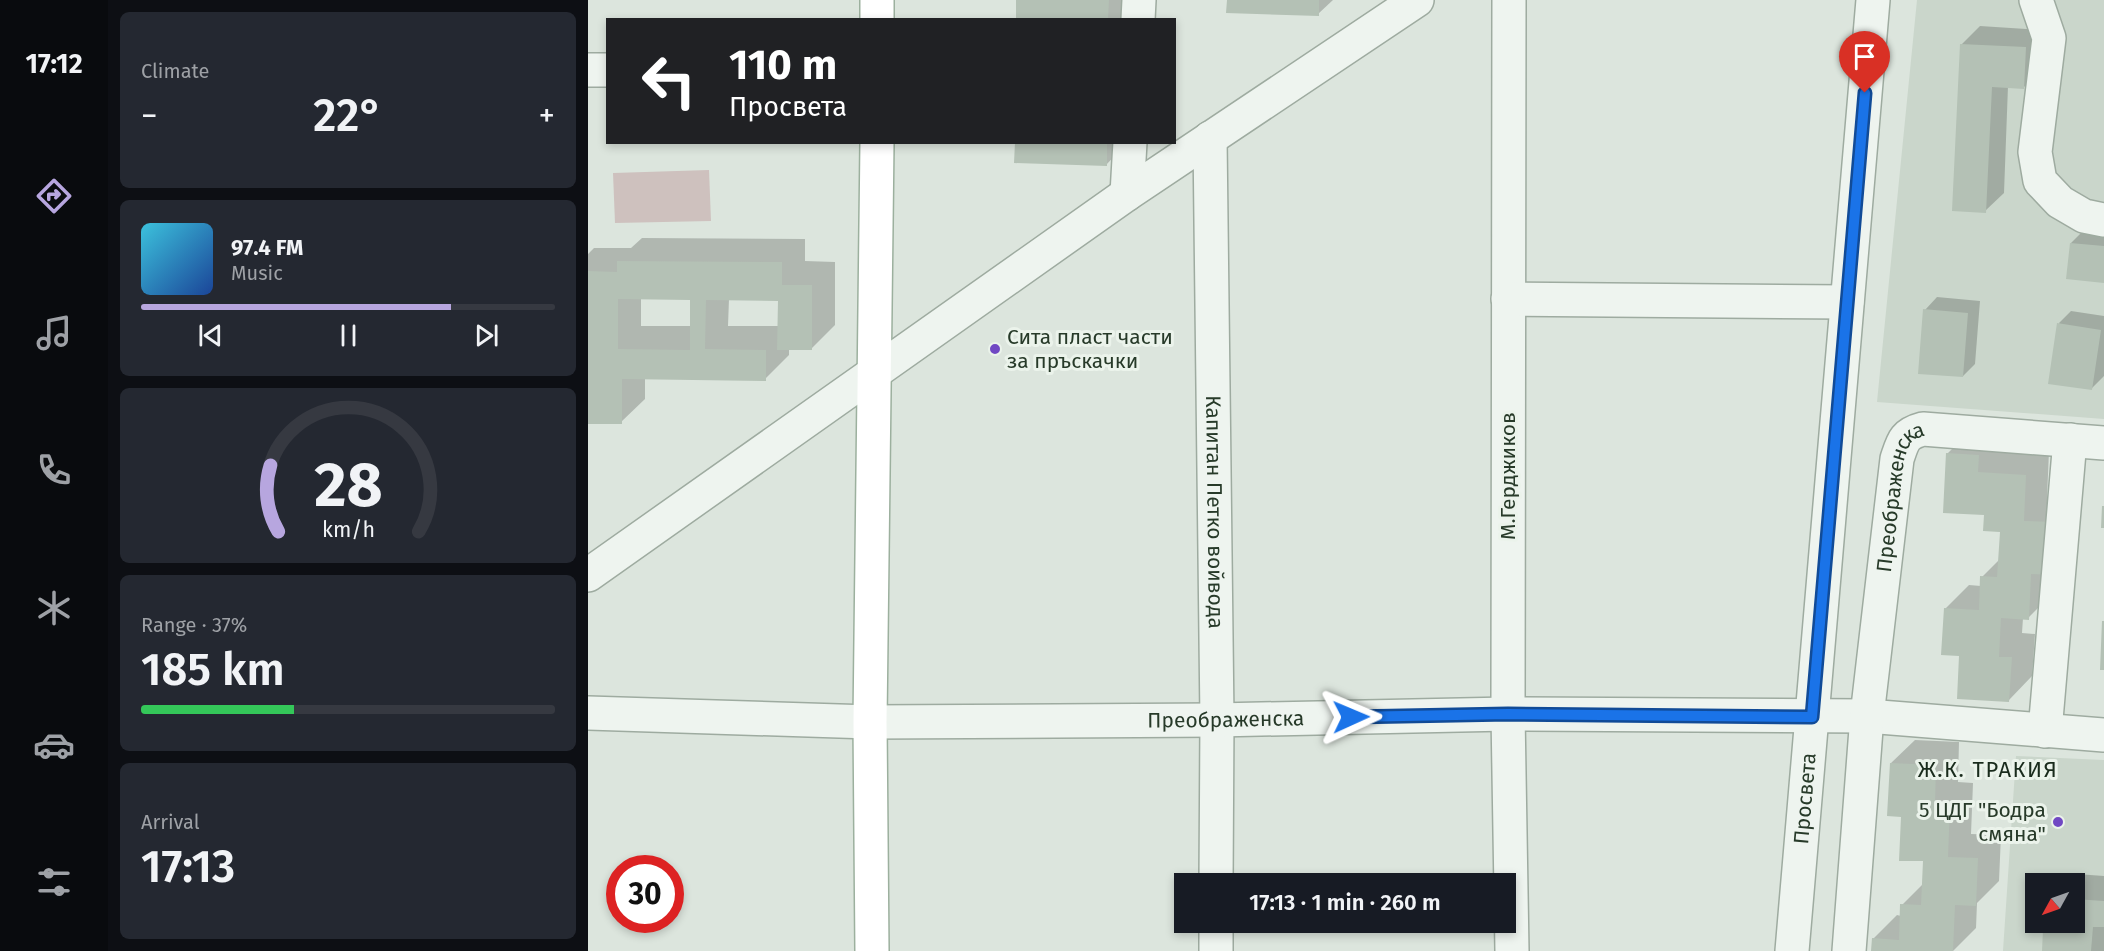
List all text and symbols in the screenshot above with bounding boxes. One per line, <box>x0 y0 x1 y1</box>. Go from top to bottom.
pin <box>1839 31 1890 93</box>
text: 110 m <box>729 40 837 90</box>
icon: arrive <box>1848 40 1881 73</box>
icon: left <box>630 42 708 120</box>
text: 17:12 <box>25 48 83 80</box>
text: Climate <box>141 59 209 83</box>
text: 22° <box>313 89 383 143</box>
text: Просвета <box>729 91 847 123</box>
text: − <box>141 96 158 136</box>
text: + <box>539 96 555 136</box>
icon: directions <box>33 175 75 217</box>
text: 97.4 FM <box>231 234 303 261</box>
text: Music <box>231 261 283 285</box>
icon: music <box>33 312 75 354</box>
icon: previous <box>194 319 227 352</box>
icon: pause <box>332 319 365 352</box>
icon: next <box>470 319 503 352</box>
place label: Сита пласт части за пръскачки <box>1007 324 1173 374</box>
marker: Сита пласт части за пръскачки <box>988 342 1002 356</box>
street label: Капитан Петко войвода <box>1200 395 1229 629</box>
street label: М.Герджиков <box>1495 412 1521 540</box>
street label: Преображенска <box>1871 416 1928 574</box>
icon: phone <box>33 449 75 491</box>
text: 28 <box>314 449 382 524</box>
text: km/h <box>321 518 375 544</box>
icon: climate <box>33 587 75 629</box>
text: Range · 37% <box>141 613 247 637</box>
text: 185 km <box>141 643 285 697</box>
position arrow <box>1319 685 1383 749</box>
street label: Преображенска <box>1147 705 1305 733</box>
icon: car <box>33 724 75 766</box>
street label: Просвета <box>1788 752 1822 845</box>
district label: Ж.К. ТРАКИЯ <box>1918 756 2058 783</box>
place label: 5 ЦДГ "Бодра смяна" <box>1919 797 2046 847</box>
text: Arrival <box>141 810 200 834</box>
marker: 5 ЦДГ "Бодра смяна" <box>2051 815 2065 829</box>
text: 17:13 <box>141 840 235 894</box>
speed limit sign: 30 <box>606 855 684 933</box>
icon: filters <box>33 861 75 903</box>
north arrow <box>2025 873 2085 933</box>
map controls <box>2025 873 2085 933</box>
text: 17:13 · 1 min · 260 m <box>1249 889 1441 916</box>

